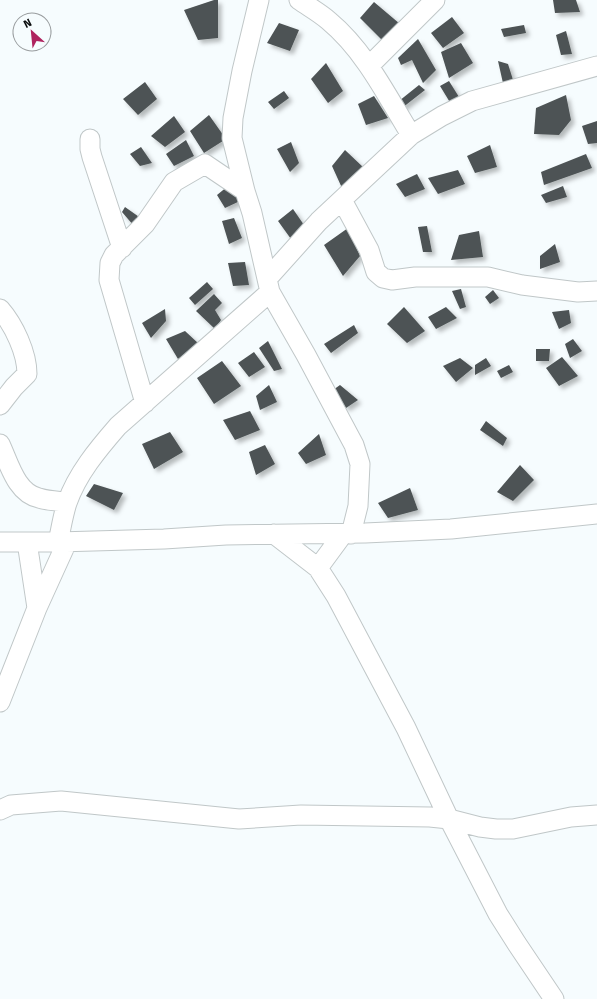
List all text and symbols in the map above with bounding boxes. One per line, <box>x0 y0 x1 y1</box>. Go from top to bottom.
north arrow <box>12 12 52 52</box>
text: N <box>21 16 34 31</box>

